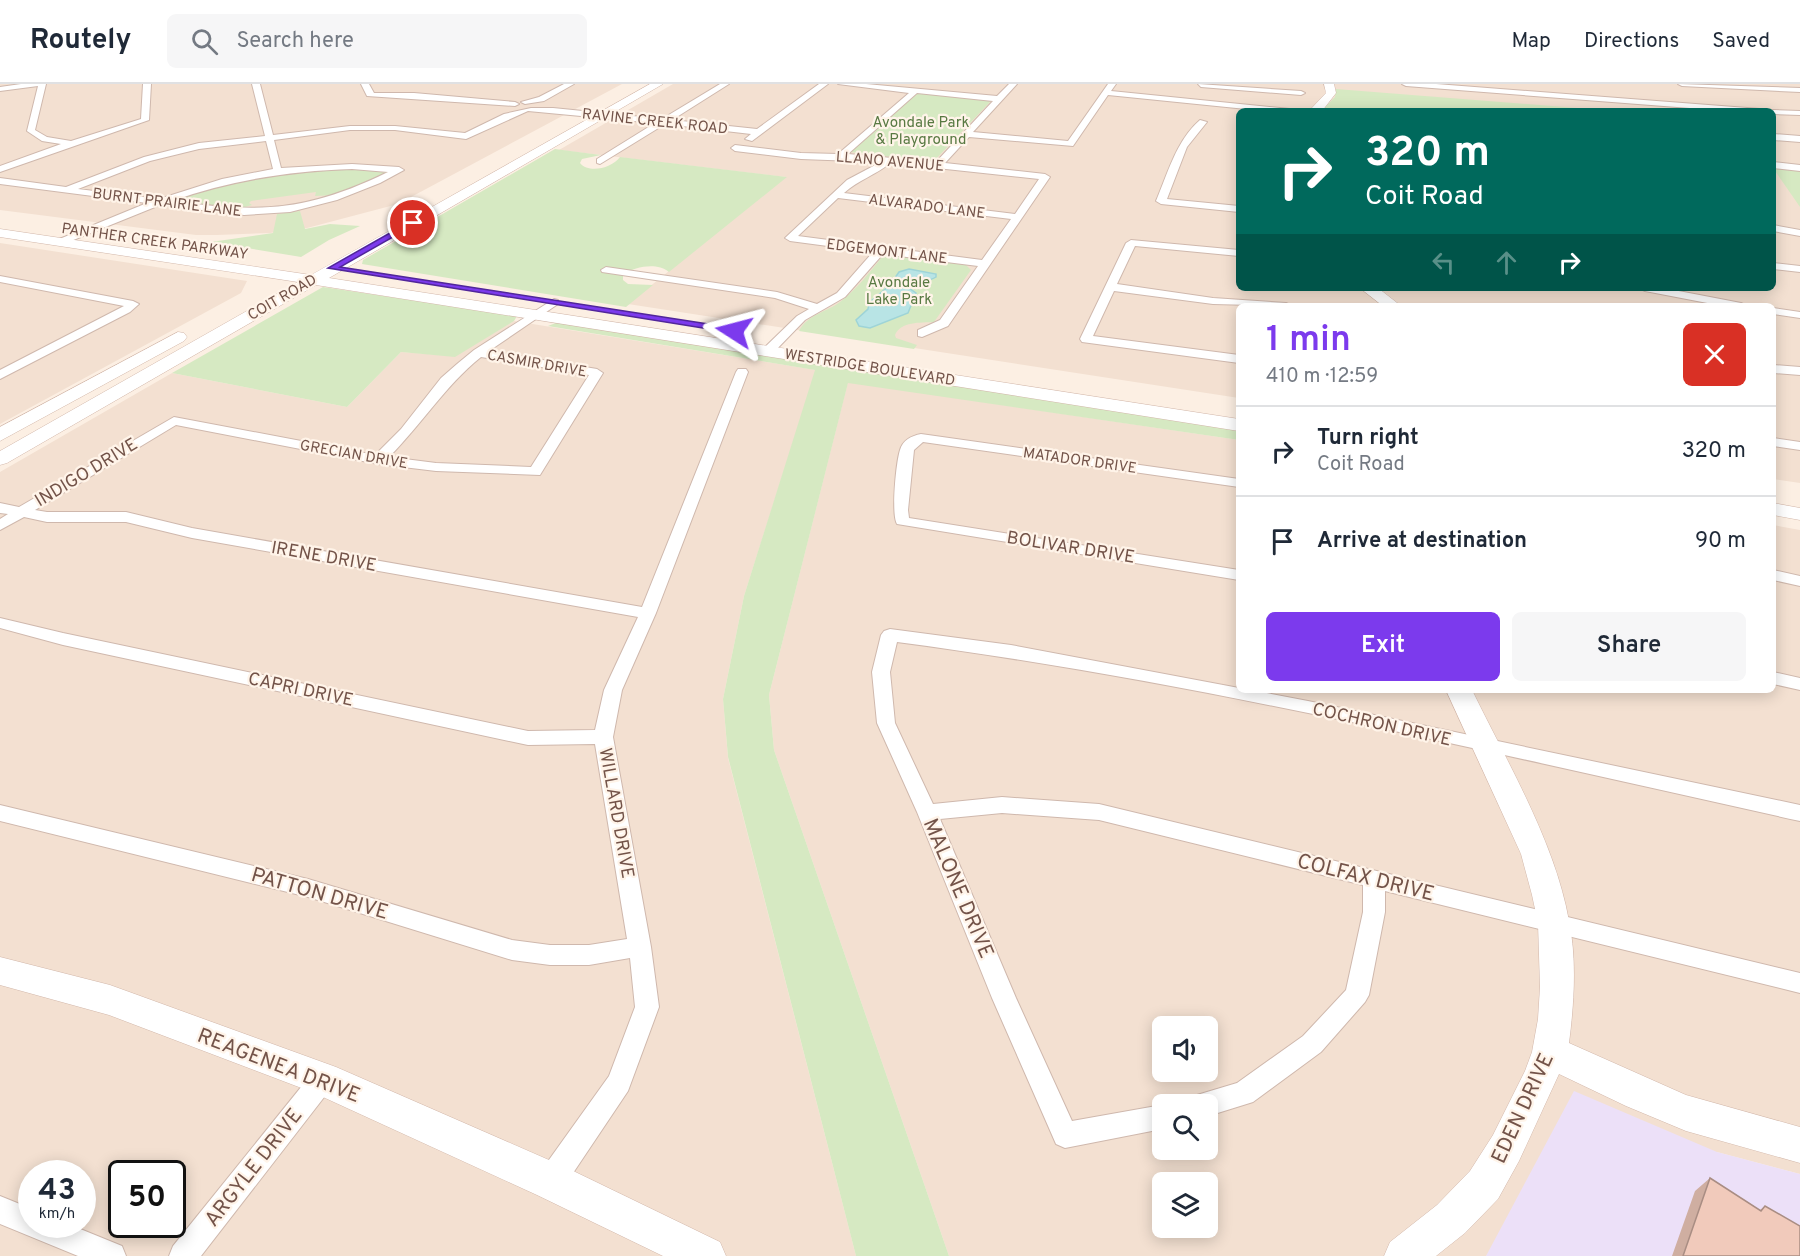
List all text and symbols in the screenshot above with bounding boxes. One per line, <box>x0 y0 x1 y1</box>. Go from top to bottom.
search box <box>167 14 587 68</box>
text: Routely <box>30 23 131 59</box>
icon: search <box>188 25 221 58</box>
text: Search here <box>236 28 354 55</box>
text: Map <box>1511 28 1551 55</box>
text: Directions <box>1584 28 1679 55</box>
text: Saved <box>1712 28 1770 55</box>
street label: RAVINE CREEK ROAD <box>581 105 729 140</box>
park label: Avondale Park & Playground <box>873 114 969 150</box>
text: 320 m <box>1365 128 1490 181</box>
icon: right <box>1266 132 1344 210</box>
street label: LLANO AVENUE <box>835 148 945 177</box>
text: Coit Road <box>1365 180 1484 214</box>
street label: BURNT PRAIRIE LANE <box>91 185 242 222</box>
street label: ALVARADO LANE <box>867 191 986 224</box>
pin <box>387 197 438 248</box>
icon: arrive <box>396 206 429 239</box>
street label: PANTHER CREEK PARKWAY <box>60 220 250 265</box>
street label: EDGEMONT LANE <box>825 236 948 269</box>
icon: left <box>1427 246 1460 279</box>
icon: ahead <box>1490 246 1523 279</box>
icon: right <box>1553 246 1586 279</box>
street label: COIT ROAD <box>245 271 321 326</box>
park label: Avondale Lake Park <box>866 274 932 310</box>
position arrow <box>702 299 766 363</box>
text: 1 min <box>1266 318 1351 364</box>
button: close <box>1683 323 1746 386</box>
street label: CASMIR DRIVE <box>485 346 588 383</box>
street label: WESTRIDGE BOULEVARD <box>783 346 957 391</box>
text: 410 m · 12:59 <box>1266 364 1378 390</box>
text: Turn right <box>1317 425 1419 452</box>
street label: INDIGO DRIVE <box>31 434 142 513</box>
icon: right <box>1266 435 1299 468</box>
street label: GRECIAN DRIVE <box>298 437 409 474</box>
text: 320 m <box>1682 438 1746 465</box>
street label: MATADOR DRIVE <box>1022 444 1138 479</box>
text: Coit Road <box>1317 452 1405 478</box>
icon: arrive <box>1266 525 1299 558</box>
street label: BOLIVAR DRIVE <box>1005 527 1137 570</box>
text: Arrive at destination <box>1317 528 1527 555</box>
text: 90 m <box>1695 528 1746 555</box>
street label: IRENE DRIVE <box>269 537 378 578</box>
button: Exit <box>1266 612 1500 681</box>
button: Share <box>1512 612 1746 681</box>
street label: CAPRI DRIVE <box>246 668 355 713</box>
street label: COCHRON DRIVE <box>1310 698 1453 753</box>
street label: WILLARD DRIVE <box>593 746 638 880</box>
street label: MALONE DRIVE <box>916 815 999 963</box>
street label: COLFAX DRIVE <box>1294 848 1437 909</box>
street label: PATTON DRIVE <box>248 862 391 927</box>
map controls <box>1152 1016 1218 1238</box>
button: sound <box>1152 1016 1218 1082</box>
street label: REAGENEA DRIVE <box>193 1023 364 1110</box>
street label: EDEN DRIVE <box>1486 1049 1561 1168</box>
button: search <box>1152 1094 1218 1160</box>
street label: ARGYLE DRIVE <box>199 1103 309 1233</box>
speed limit sign: 50 <box>108 1160 186 1238</box>
button: layers <box>1152 1172 1218 1238</box>
text: 43 <box>38 1173 76 1210</box>
text: km/h <box>39 1205 75 1224</box>

